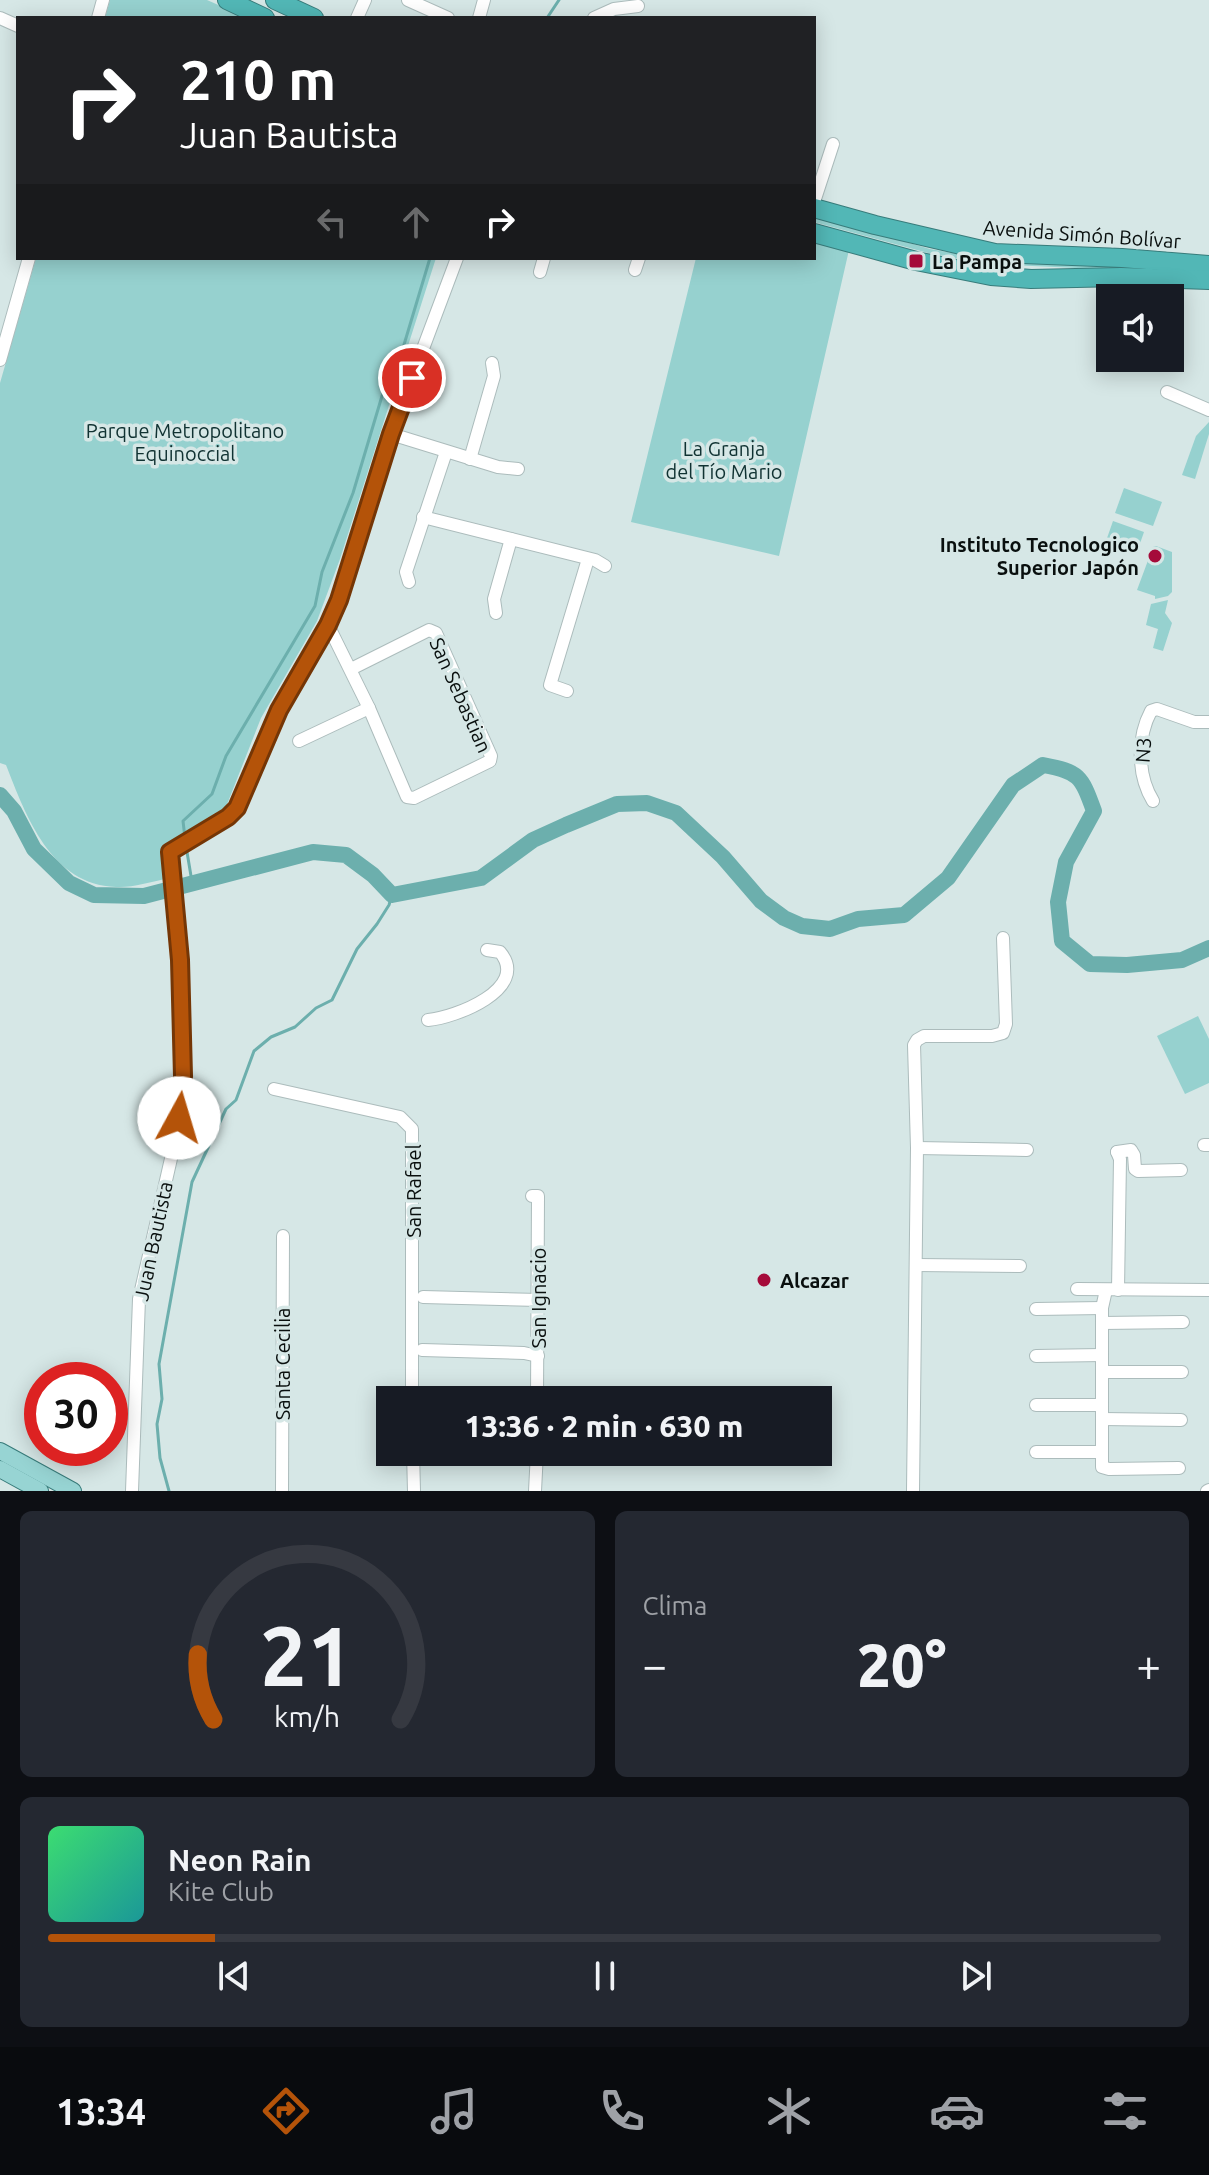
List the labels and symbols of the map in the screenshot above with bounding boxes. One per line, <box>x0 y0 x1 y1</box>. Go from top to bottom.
street label: Avenida Simón Bolívar <box>982 216 1182 252</box>
place label: La Pampa <box>932 250 1022 273</box>
marker: La Pampa <box>907 252 925 270</box>
pin <box>378 344 446 412</box>
park label: Parque Metropolitano Equinoccial <box>86 419 284 465</box>
park label: La Granja del Tío Mario <box>665 437 783 483</box>
place label: Instituto Tecnologico Superior Japón <box>940 533 1139 579</box>
marker: Instituto Tecnologico Superior Japón <box>1146 547 1164 565</box>
street label: San Sebastian <box>425 634 497 756</box>
street label: N3 <box>1131 736 1155 764</box>
position arrow <box>137 1076 221 1160</box>
street label: San Rafael <box>402 1144 425 1238</box>
street label: Juan Bautista <box>129 1179 177 1303</box>
street label: San Ignacio <box>527 1248 550 1348</box>
place label: Alcazar <box>780 1269 850 1292</box>
marker: Alcazar <box>755 1271 773 1289</box>
street label: Santa Cecilia <box>271 1308 294 1420</box>
speed limit sign: 30 <box>24 1362 128 1466</box>

